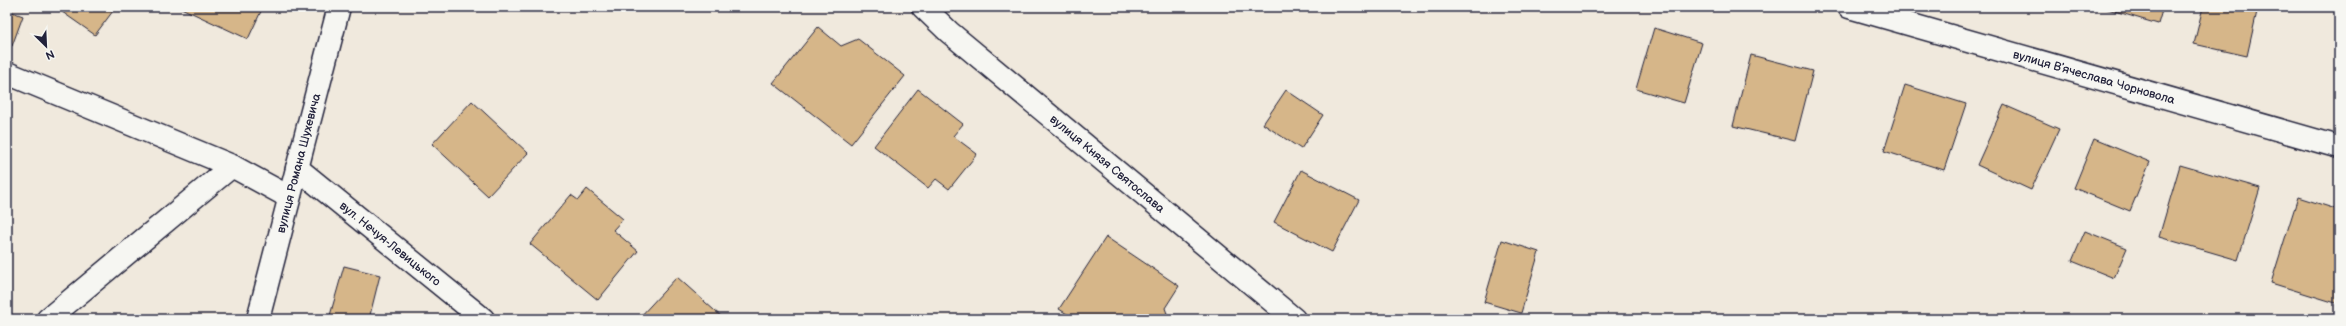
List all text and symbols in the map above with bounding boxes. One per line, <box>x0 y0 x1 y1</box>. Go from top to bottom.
north arrow <box>26 26 66 66</box>
text: N <box>43 47 56 62</box>
street label: вулиця Вʼячеслава Чорновола <box>2011 47 2177 108</box>
street label: вулиця Романа Шухевича <box>274 92 324 235</box>
street label: вулиця Князя Святослава <box>1046 112 1168 216</box>
street label: вул. Нечуя-Левицького <box>336 198 444 290</box>

